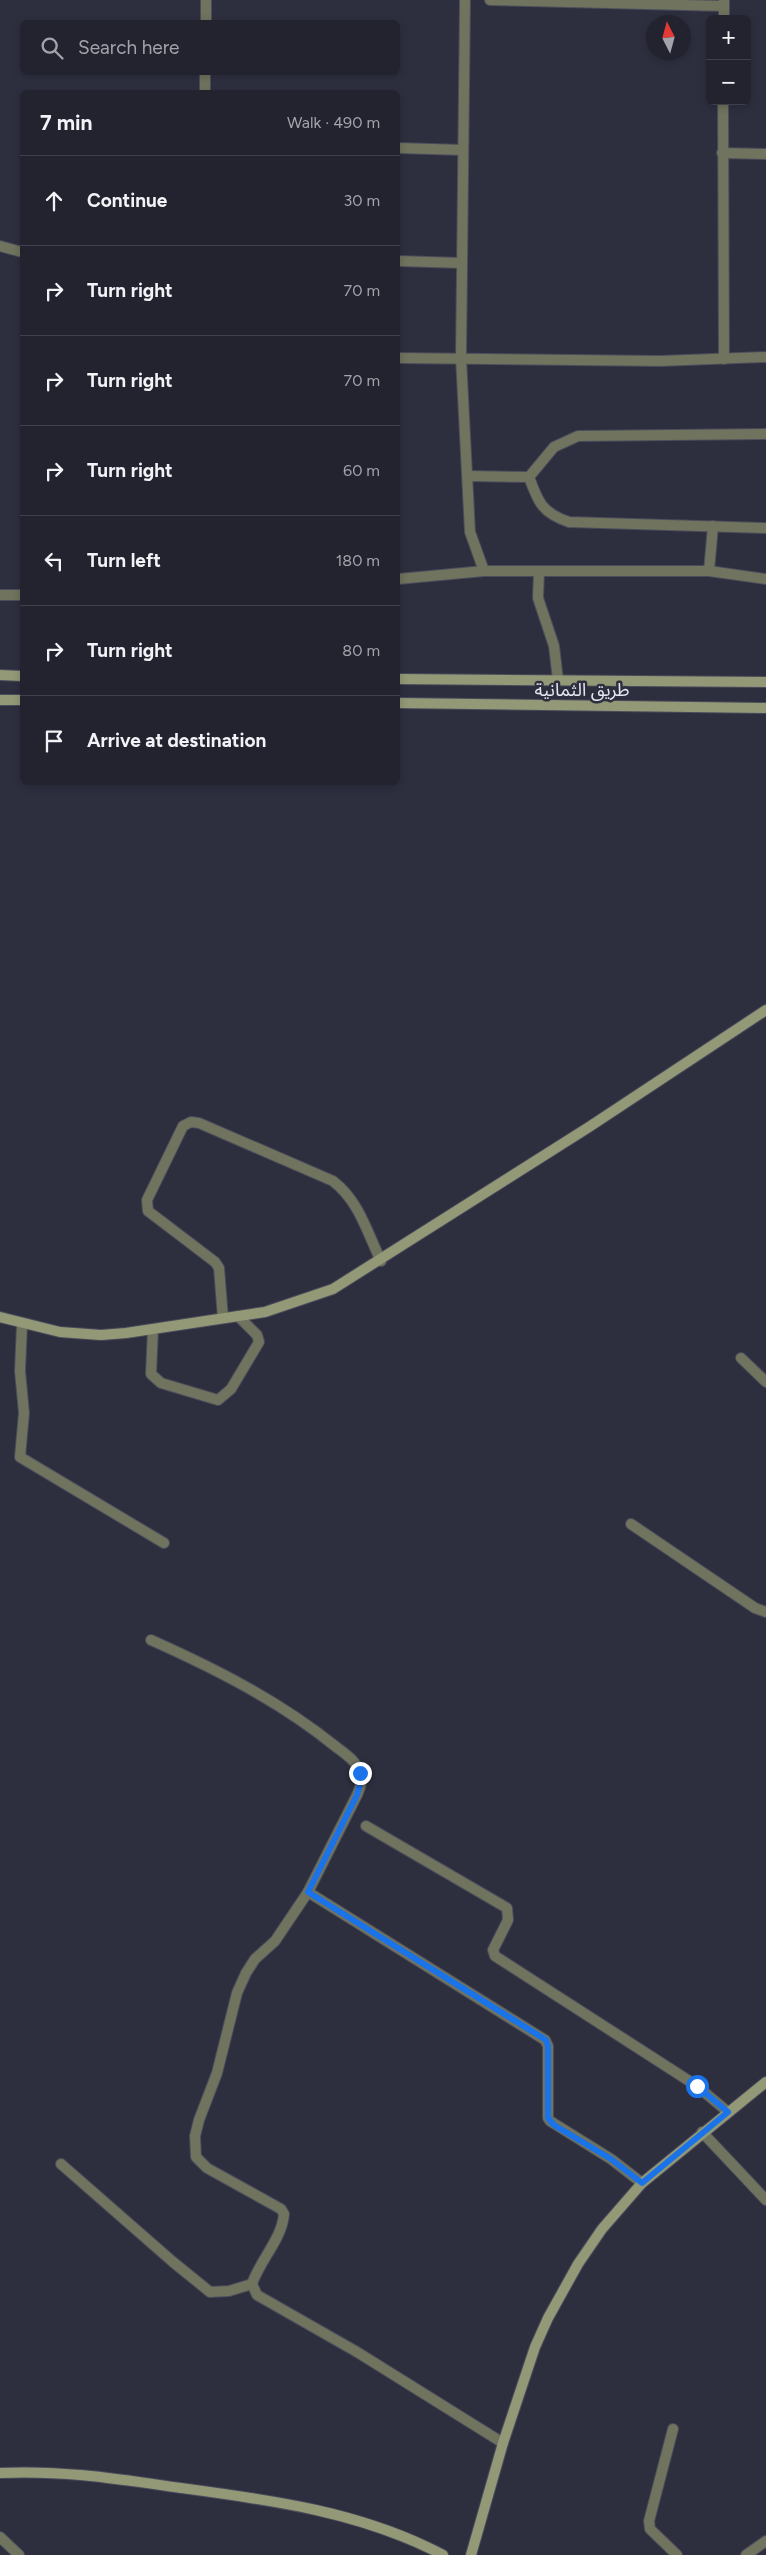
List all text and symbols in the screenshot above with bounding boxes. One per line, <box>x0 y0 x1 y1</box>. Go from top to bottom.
north arrow <box>646 15 691 60</box>
map controls <box>706 15 751 105</box>
button: + <box>706 15 751 60</box>
search box <box>20 20 400 75</box>
icon: search <box>38 34 66 62</box>
text: Search here <box>78 36 180 59</box>
button: − <box>706 60 751 105</box>
text: 7 min <box>40 110 92 135</box>
text: Walk · 490 m <box>287 113 380 132</box>
icon: ahead <box>40 187 68 215</box>
text: Continue <box>87 189 167 212</box>
text: 30 m <box>343 191 380 210</box>
icon: right <box>40 277 68 305</box>
text: Turn right <box>87 279 173 302</box>
text: 70 m <box>344 281 380 300</box>
icon: right <box>40 367 68 395</box>
text: Turn right <box>87 369 173 392</box>
text: 70 m <box>344 371 380 390</box>
icon: right <box>40 457 68 485</box>
text: Turn right <box>87 459 173 482</box>
text: 60 m <box>343 461 380 480</box>
icon: left <box>40 547 68 575</box>
text: Turn left <box>87 549 161 572</box>
text: 180 m <box>336 551 380 570</box>
icon: right <box>40 637 68 665</box>
text: Turn right <box>87 639 173 662</box>
text: 80 m <box>342 641 380 660</box>
street label: طريق الثمانية <box>535 679 629 701</box>
icon: arrive <box>40 727 68 755</box>
text: Arrive at destination <box>87 729 266 752</box>
route end <box>349 1762 372 1785</box>
route start <box>686 2075 709 2098</box>

